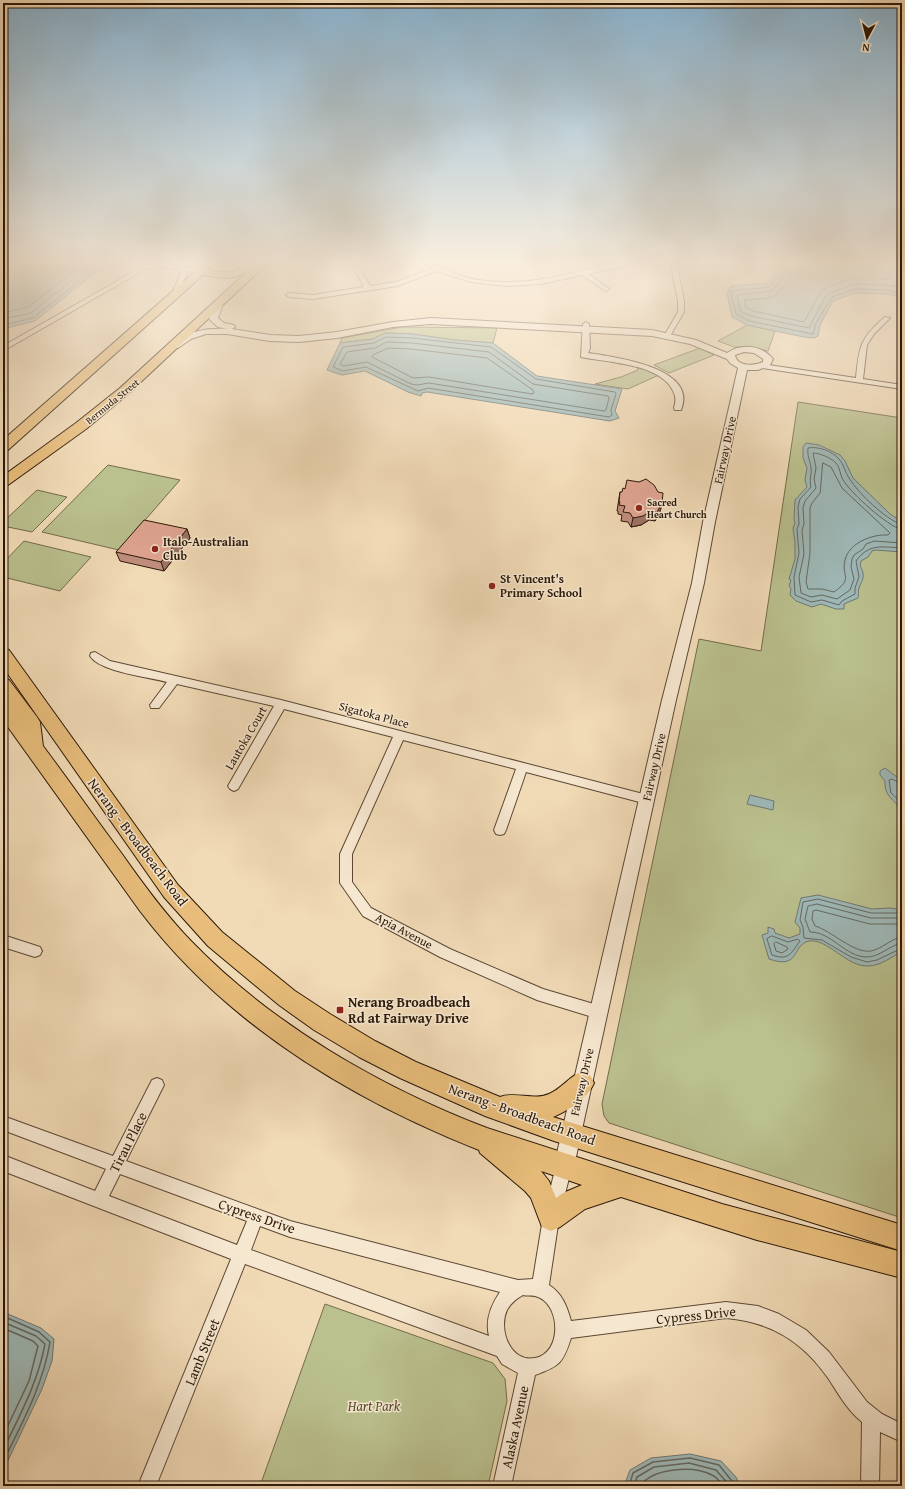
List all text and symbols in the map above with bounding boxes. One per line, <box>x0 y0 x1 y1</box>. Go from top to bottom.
north arrow <box>847 18 887 58</box>
text: N <box>861 39 870 56</box>
street label: Bermuda Street <box>82 375 143 428</box>
street label: Fairway Drive <box>709 414 740 485</box>
place label: Sacred Heart Church <box>647 495 707 522</box>
marker: Sacred Heart Church <box>634 503 644 513</box>
place label: Italo-Australian Club <box>163 533 249 564</box>
marker: Italo-Australian Club <box>150 544 160 554</box>
place label: St Vincent's Primary School <box>500 570 582 601</box>
marker: St Vincent's Primary School <box>487 581 497 591</box>
street label: Sigatoka Place <box>337 697 411 732</box>
street label: Lautoka Court <box>220 702 271 773</box>
street label: Fairway Drive <box>637 731 670 802</box>
street label: Nerang - Broadbeach Road <box>83 774 193 910</box>
street label: Apia Avenue <box>373 908 436 953</box>
place label: Nerang Broadbeach Rd at Fairway Drive <box>348 992 471 1028</box>
marker: Nerang Broadbeach Rd at Fairway Drive <box>335 1005 345 1015</box>
street label: Fairway Drive <box>565 1046 598 1117</box>
street label: Nerang - Broadbeach Road <box>446 1078 599 1150</box>
street label: Tirau Place <box>104 1108 152 1176</box>
street label: Cypress Drive <box>216 1194 298 1239</box>
street label: Cypress Drive <box>655 1301 737 1329</box>
street label: Lamb Street <box>179 1315 225 1388</box>
street label: Alaska Avenue <box>496 1383 534 1470</box>
park label: Hart Park <box>347 1396 401 1416</box>

